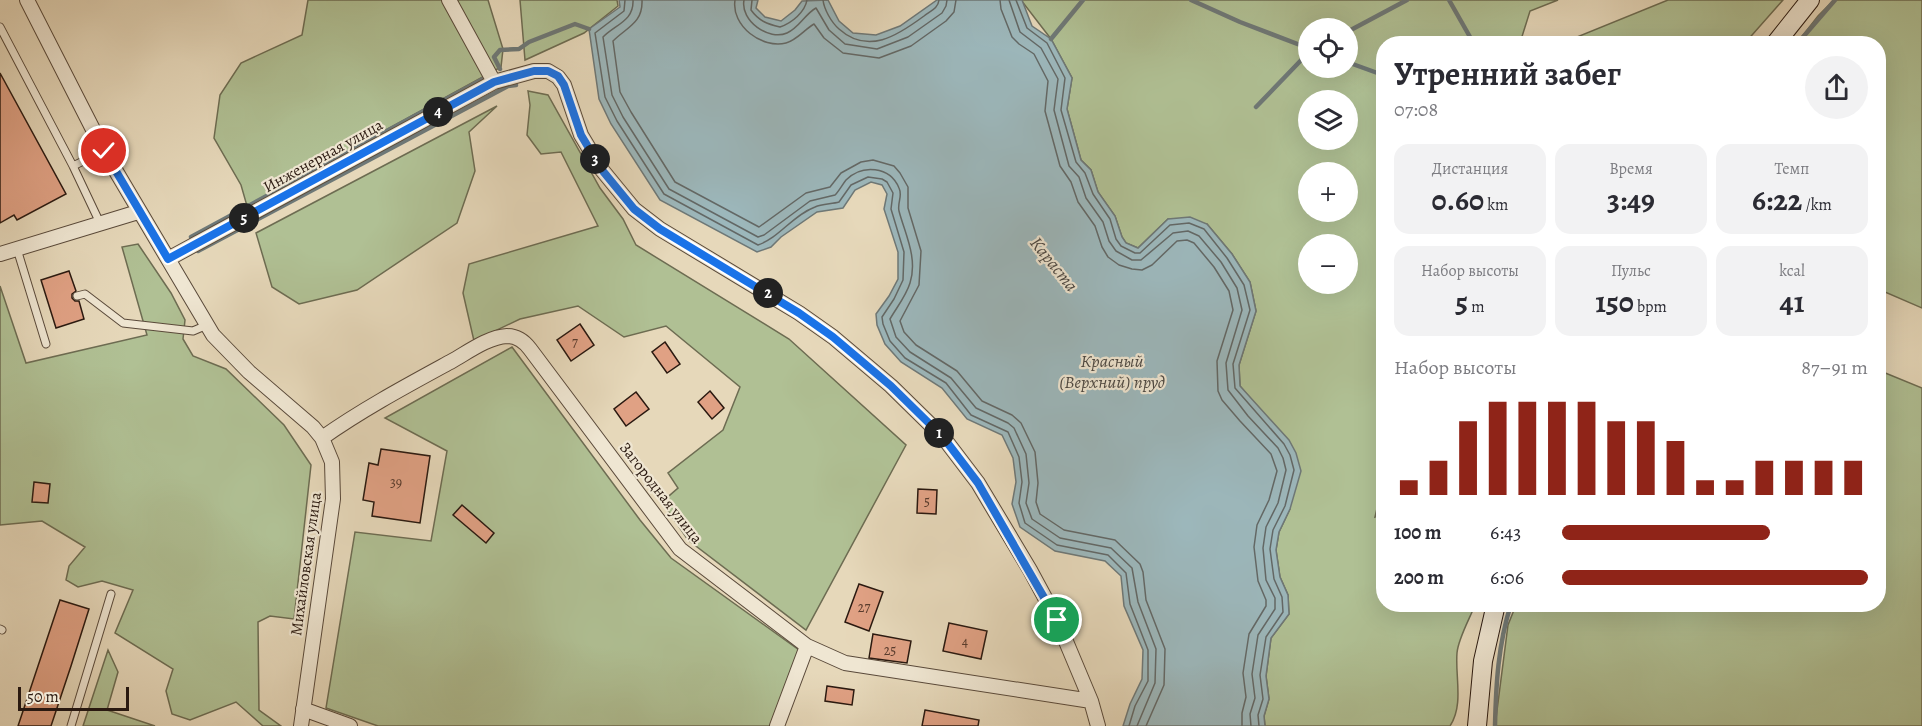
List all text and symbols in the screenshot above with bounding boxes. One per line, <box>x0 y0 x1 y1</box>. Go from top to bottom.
map controls <box>1298 18 1358 294</box>
button: locate <box>1298 18 1358 78</box>
text: Утренний забег <box>1394 51 1621 96</box>
button: share <box>1805 56 1868 119</box>
button: layers <box>1298 90 1358 150</box>
text: 07:08 <box>1394 96 1438 123</box>
pin: 4 <box>423 97 453 127</box>
text: 4 <box>434 101 442 123</box>
street label: Инженерная улица <box>259 114 387 198</box>
pin <box>78 125 129 176</box>
icon: check <box>87 134 120 167</box>
pin: 3 <box>580 144 610 174</box>
text: 3 <box>592 148 598 170</box>
text: Дистанция <box>1432 158 1508 180</box>
text: Время <box>1609 158 1653 180</box>
text: Темп <box>1775 158 1809 180</box>
button: + <box>1298 162 1358 222</box>
text: 0.60 <box>1432 180 1484 220</box>
text: 3:49 <box>1607 180 1655 220</box>
text: 6:22 <box>1752 180 1802 220</box>
text: km <box>1484 194 1508 216</box>
text: /km <box>1802 194 1832 216</box>
pin: 5 <box>229 203 259 233</box>
text: 5 <box>241 207 247 229</box>
water label: Караста <box>1025 232 1083 296</box>
button: − <box>1298 234 1358 294</box>
text: Набор высоты <box>1421 260 1519 282</box>
text: Пульс <box>1611 260 1651 282</box>
text: kcal <box>1779 260 1805 282</box>
pin: 2 <box>753 278 783 308</box>
text: 2 <box>764 282 772 304</box>
text: 5 <box>1455 282 1468 322</box>
text: 150 <box>1595 282 1634 322</box>
text: 41 <box>1780 282 1804 322</box>
text: m <box>1468 296 1485 318</box>
text: bpm <box>1634 296 1667 318</box>
house number: 7 <box>572 333 578 352</box>
water label: Красный (Верхний) пруд <box>1059 349 1165 394</box>
text: Набор высоты <box>1394 354 1517 381</box>
text: 87–91 m <box>1801 354 1868 381</box>
pin: 1 <box>924 418 954 448</box>
text: 1 <box>936 422 942 444</box>
street label: Загородная улица <box>614 438 708 549</box>
house number: 39 <box>390 473 402 492</box>
street label: Михайловская улица <box>285 490 327 637</box>
house number: 5 <box>924 492 930 511</box>
text: 100 m <box>1394 519 1442 546</box>
text: 6:43 <box>1490 519 1521 546</box>
text: 200 m <box>1394 564 1444 591</box>
text: 6:06 <box>1490 564 1524 591</box>
pin <box>1031 594 1082 645</box>
house number: 27 <box>858 598 870 617</box>
icon: arrive <box>1040 603 1073 636</box>
house number: 4 <box>962 632 968 651</box>
house number: 25 <box>884 641 896 660</box>
scale bar <box>18 684 129 712</box>
text: 50 m <box>27 686 59 708</box>

